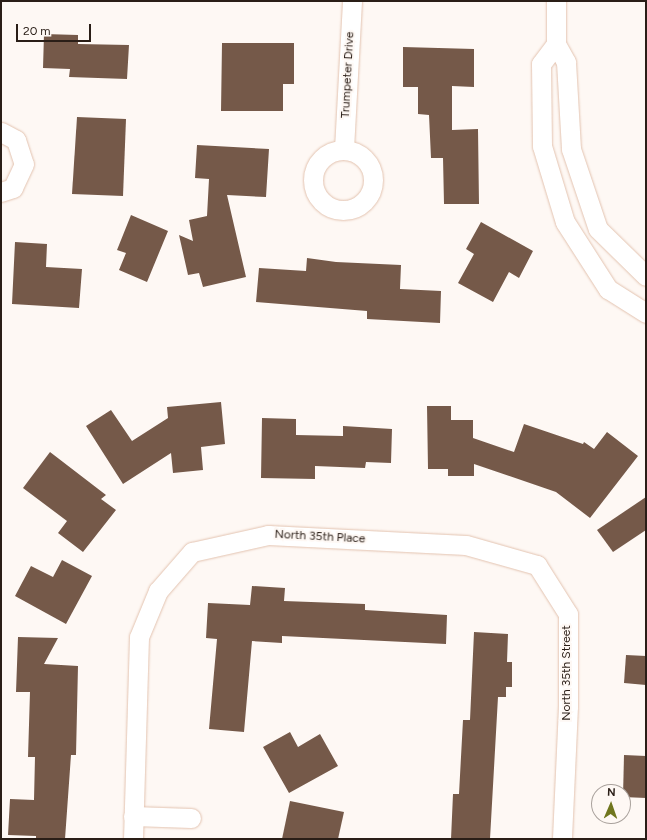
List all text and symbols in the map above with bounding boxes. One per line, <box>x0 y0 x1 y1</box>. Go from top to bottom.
scale bar <box>18 16 93 42</box>
text: 20 m <box>23 24 51 38</box>
street label: Trumpeter Drive <box>339 31 357 119</box>
street label: North 35th Place <box>274 527 366 547</box>
street label: North 35th Street <box>560 625 574 721</box>
north arrow <box>591 784 631 824</box>
text: N <box>607 786 616 799</box>

